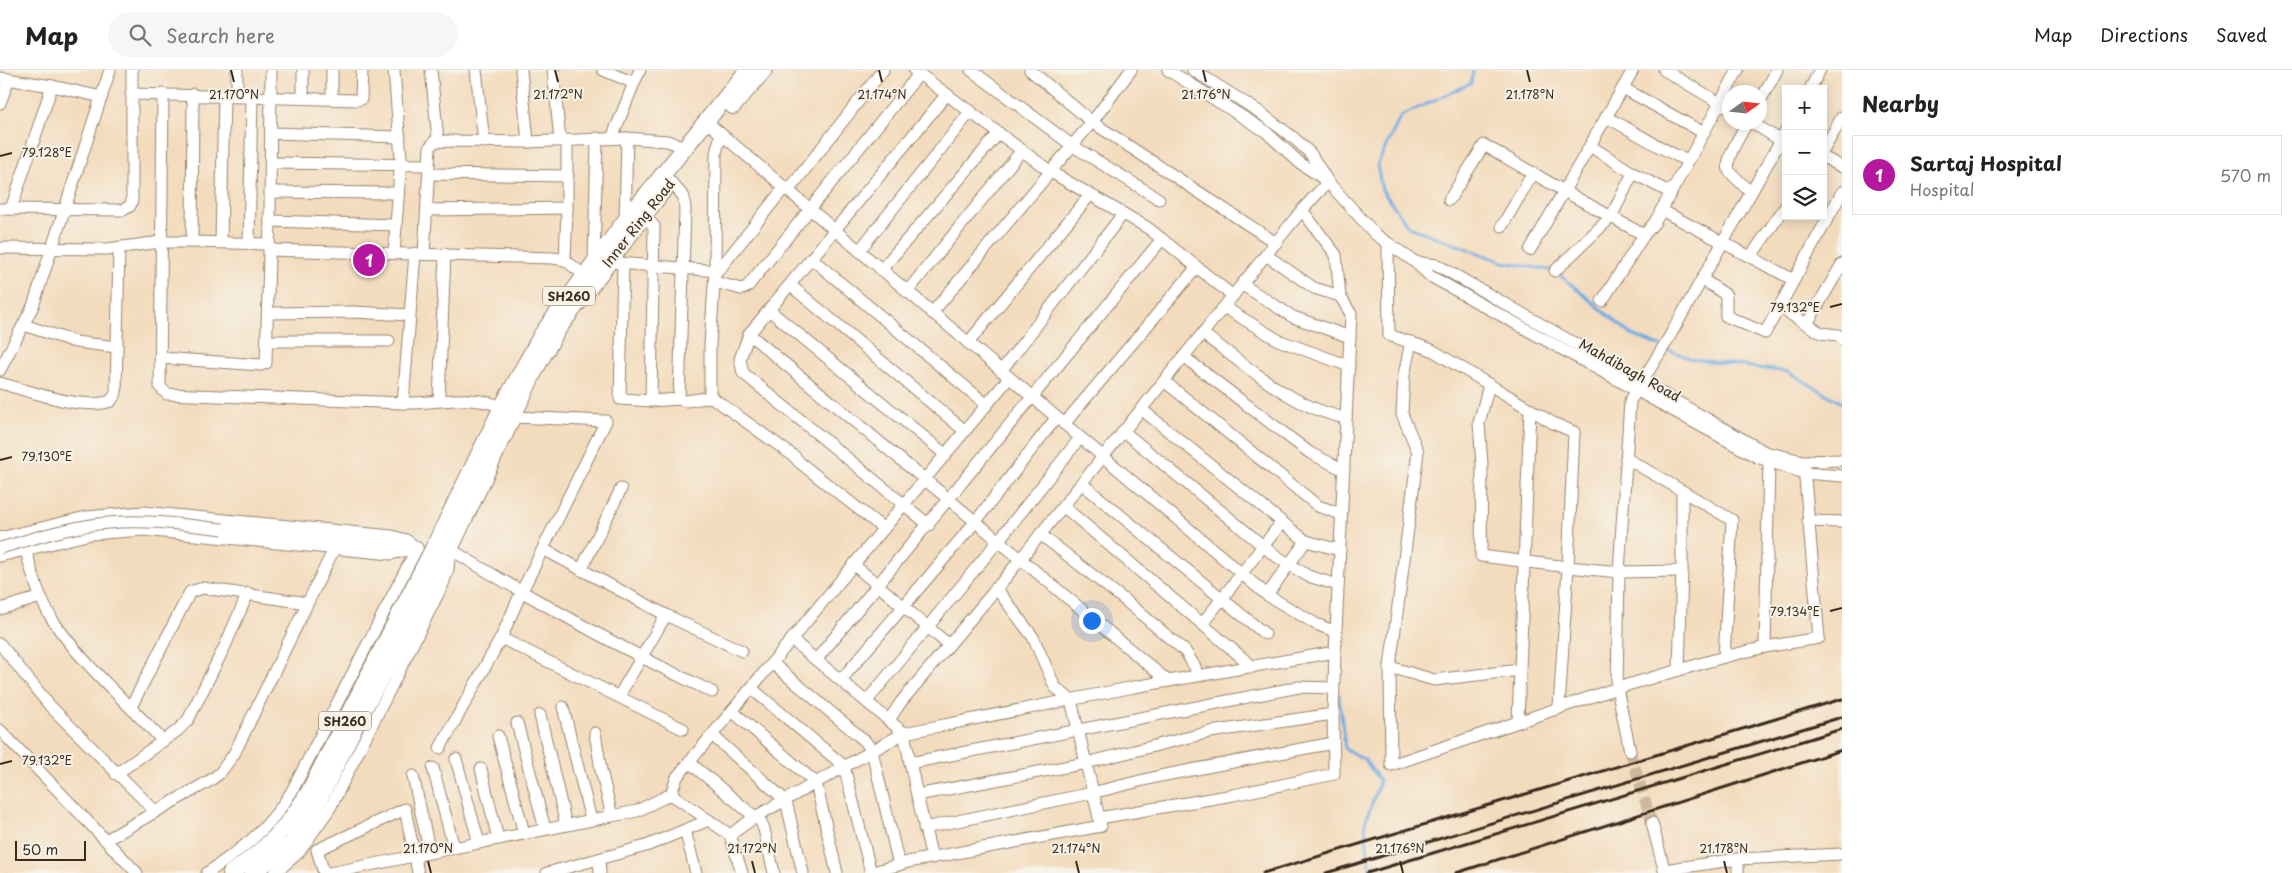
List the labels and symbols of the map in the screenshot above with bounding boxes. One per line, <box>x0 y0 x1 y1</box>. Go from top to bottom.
text: 21.170°N <box>209 85 259 103</box>
text: 21.172°N <box>533 85 583 103</box>
text: 21.174°N <box>857 85 907 103</box>
text: 21.176°N <box>1181 85 1231 103</box>
text: 21.178°N <box>1506 85 1554 103</box>
north arrow <box>1722 85 1767 130</box>
text: 79.128°E <box>22 143 72 161</box>
street label: Inner Ring Road <box>597 174 679 272</box>
pin: 1 <box>353 241 385 279</box>
road number: SH260 <box>543 287 595 306</box>
text: 79.132°E <box>1770 298 1820 316</box>
street label: Mahdibagh Road <box>1575 333 1685 407</box>
text: 79.130°E <box>22 447 72 465</box>
text: 79.134°E <box>1770 602 1820 620</box>
your location <box>1079 608 1105 634</box>
road number: SH260 <box>319 711 371 730</box>
text: 79.132°E <box>22 751 72 769</box>
scale bar <box>15 838 86 861</box>
text: 21.170°N <box>403 839 453 857</box>
text: 21.172°N <box>727 839 777 857</box>
text: 21.174°N <box>1051 839 1101 857</box>
text: 21.176°N <box>1375 839 1425 857</box>
text: 21.178°N <box>1700 839 1748 857</box>

